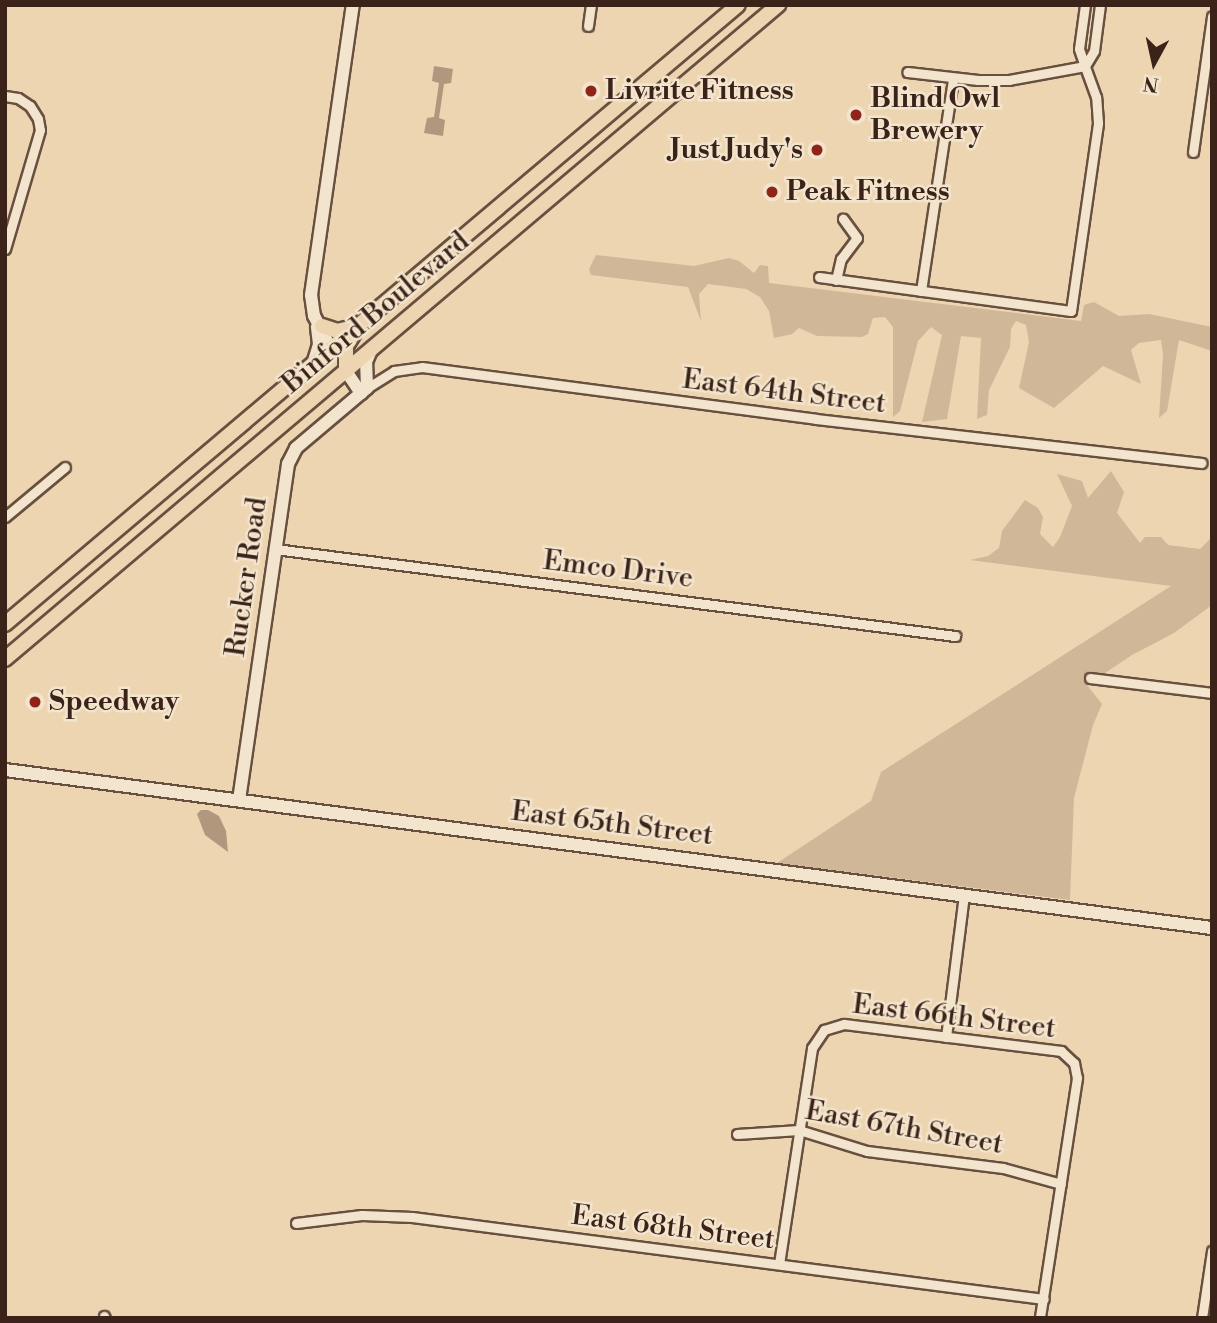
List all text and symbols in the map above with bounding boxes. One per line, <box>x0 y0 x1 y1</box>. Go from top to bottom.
north arrow <box>1119 28 1189 98</box>
text: N <box>1142 71 1160 97</box>
place label: Livrite Fitness <box>605 74 794 108</box>
place label: Blind Owl Brewery <box>870 82 1000 148</box>
marker: Livrite Fitness <box>583 83 599 99</box>
marker: Blind Owl Brewery <box>848 107 864 123</box>
place label: Just Judy's <box>670 133 803 167</box>
marker: Just Judy's <box>809 142 825 158</box>
place label: Peak Fitness <box>786 175 950 209</box>
marker: Peak Fitness <box>764 184 780 200</box>
street label: Binford Boulevard <box>276 225 476 401</box>
street label: East 64th Street <box>680 363 888 421</box>
street label: Rucker Road <box>219 495 275 659</box>
street label: Emco Drive <box>541 544 695 596</box>
place label: Speedway <box>49 685 179 719</box>
marker: Speedway <box>27 694 43 710</box>
street label: East 65th Street <box>509 795 715 853</box>
street label: East 66th Street <box>851 988 1057 1046</box>
street label: East 67th Street <box>803 1094 1005 1162</box>
street label: East 68th Street <box>569 1199 777 1257</box>

